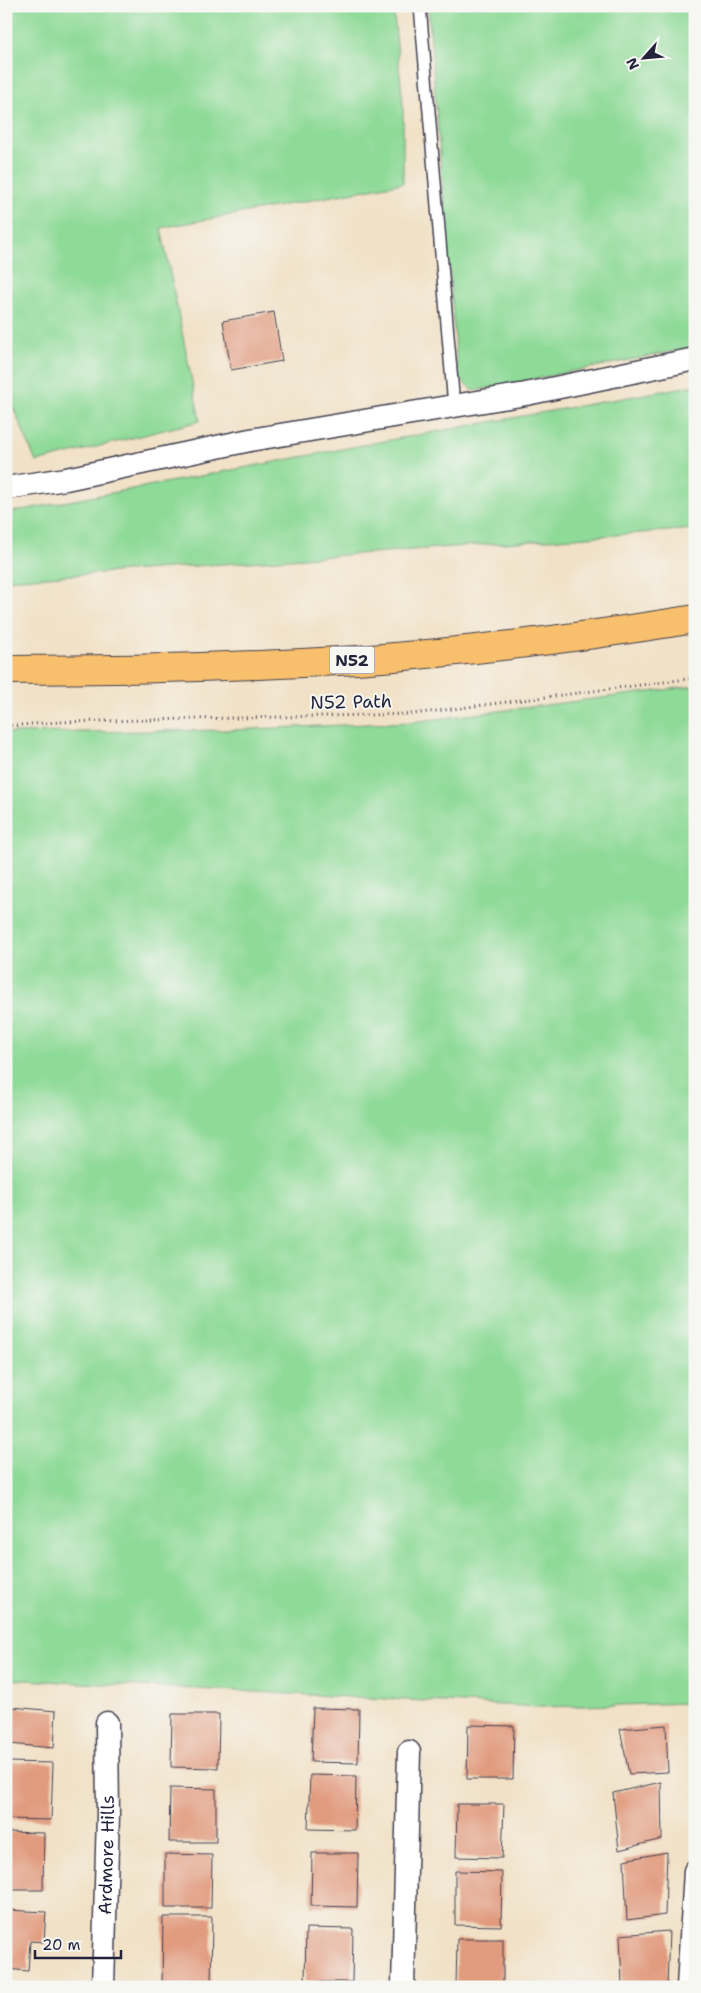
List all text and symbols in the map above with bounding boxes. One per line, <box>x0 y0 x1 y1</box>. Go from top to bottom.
north arrow <box>618 32 668 82</box>
text: N <box>622 55 643 73</box>
road number: N52 <box>330 646 374 674</box>
street label: N52 Path <box>310 689 392 715</box>
street label: Ardmore Hills <box>93 1795 120 1915</box>
scale bar <box>35 1928 121 1960</box>
text: 20 m <box>42 1935 81 1955</box>

